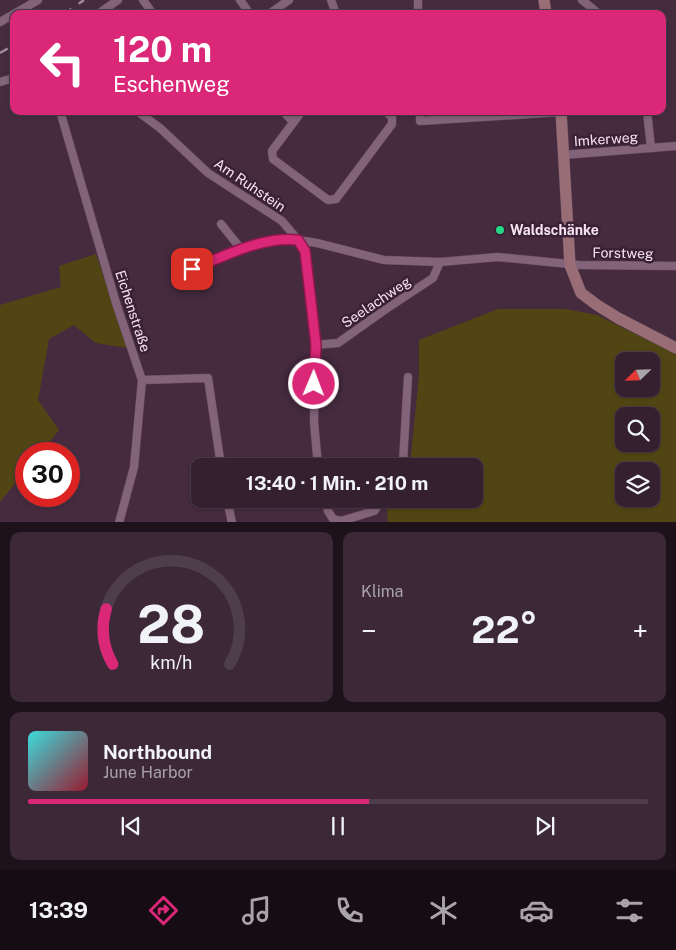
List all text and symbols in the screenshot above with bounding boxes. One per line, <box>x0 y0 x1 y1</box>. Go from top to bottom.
text: 120 m <box>113 29 212 70</box>
icon: left <box>30 30 95 95</box>
text: Eschenweg <box>113 71 230 97</box>
street label: Imkerweg <box>573 129 639 149</box>
street label: Am Ruhstein <box>211 155 289 215</box>
place label: Waldschänke <box>510 222 599 238</box>
marker: Waldschänke <box>494 224 506 236</box>
street label: Forstweg <box>592 244 654 262</box>
pin <box>171 248 213 290</box>
icon: arrive <box>178 255 206 283</box>
street label: Eichenstraße <box>112 268 154 354</box>
street label: Seelachweg <box>338 273 414 331</box>
north arrow <box>615 352 660 398</box>
map controls <box>615 352 660 507</box>
position arrow <box>287 357 339 409</box>
button: search <box>615 407 660 452</box>
speed limit sign: 30 <box>15 442 80 507</box>
button: layers <box>615 462 660 507</box>
text: 13:40 · 1 Min. · 210 m <box>246 472 428 494</box>
text: Klima <box>361 582 403 601</box>
text: 28 <box>138 594 205 655</box>
text: 22° <box>471 607 538 652</box>
text: − <box>361 614 377 647</box>
text: + <box>632 614 648 647</box>
text: km/h <box>150 652 193 673</box>
text: Northbound <box>103 741 212 763</box>
text: June Harbor <box>103 763 193 782</box>
icon: previous <box>117 812 145 840</box>
icon: pause <box>324 812 352 840</box>
icon: next <box>531 812 559 840</box>
icon: directions <box>146 893 181 928</box>
icon: music <box>239 893 274 928</box>
icon: phone <box>332 893 367 928</box>
icon: climate <box>426 893 461 928</box>
icon: car <box>519 893 554 928</box>
icon: filters <box>612 893 647 928</box>
text: 13:39 <box>29 897 88 923</box>

